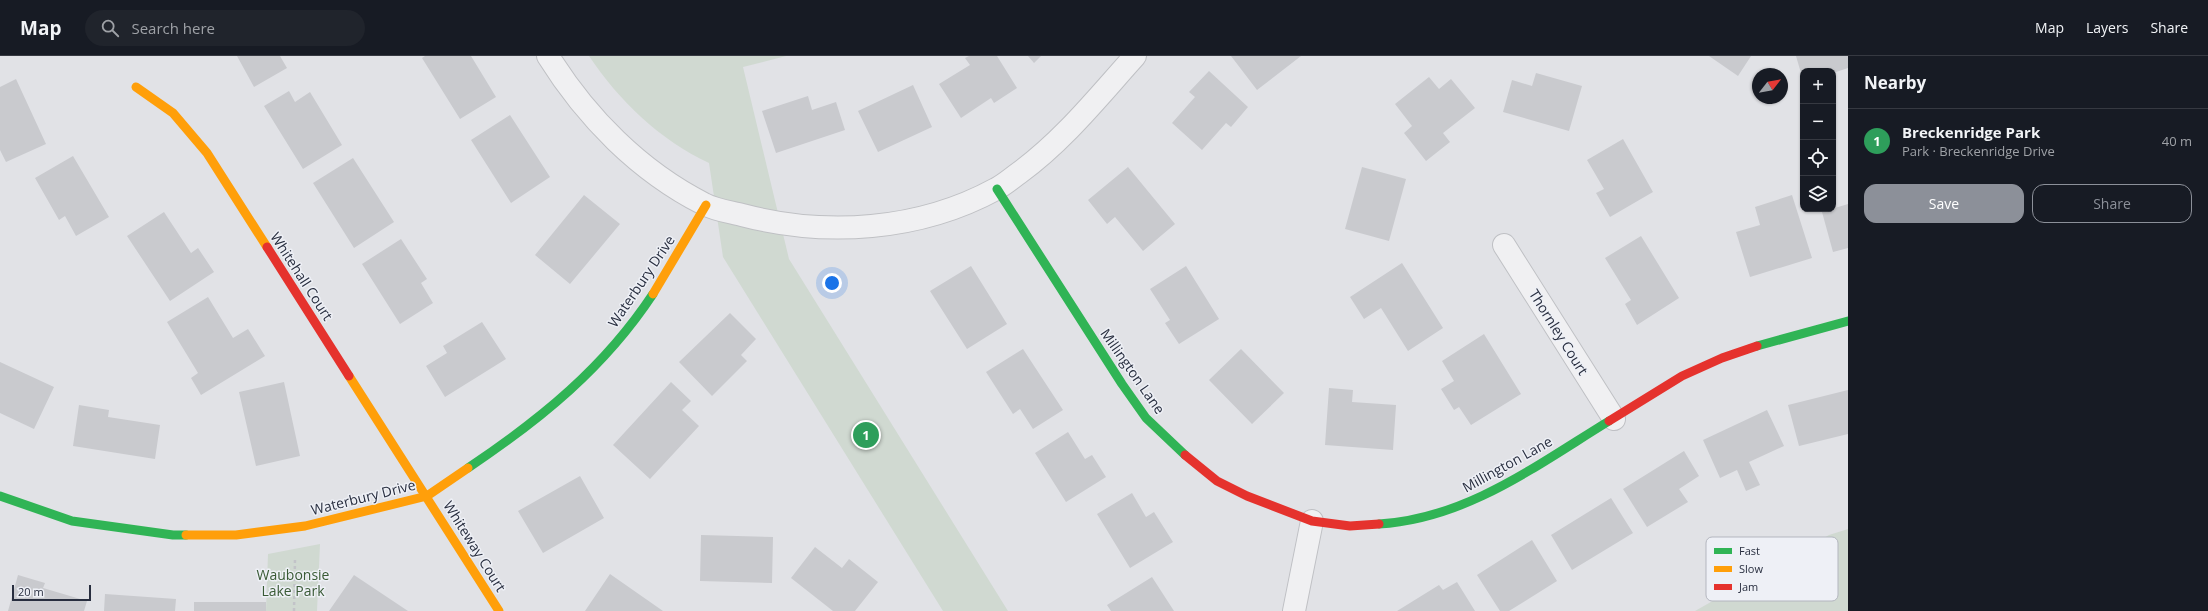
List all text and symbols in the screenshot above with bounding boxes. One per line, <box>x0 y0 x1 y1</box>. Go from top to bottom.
search box <box>85 10 365 46</box>
text: Map <box>20 15 61 41</box>
icon: search <box>99 17 121 39</box>
text: Search here <box>131 18 215 38</box>
text: Map <box>2035 18 2064 37</box>
text: Layers <box>2086 18 2128 37</box>
text: Share <box>2150 18 2188 37</box>
north arrow <box>1752 68 1788 104</box>
map controls <box>1800 68 1836 212</box>
button: + <box>1800 68 1836 104</box>
text: Nearby <box>1864 71 1926 94</box>
button: − <box>1800 104 1836 140</box>
text: Breckenridge Park <box>1902 122 2040 142</box>
text: 1 <box>1873 132 1881 150</box>
text: 40 m <box>2162 132 2192 150</box>
button: locate <box>1800 140 1836 176</box>
text: Park · Breckenridge Drive <box>1902 142 2055 160</box>
button: layers <box>1800 176 1836 212</box>
button: Save <box>1864 184 2024 223</box>
button: Share <box>2032 184 2192 223</box>
street label: Whitehall Court <box>266 228 338 324</box>
street label: Waterbury Drive <box>603 231 679 331</box>
your location <box>822 273 842 293</box>
street label: Thornley Court <box>1525 286 1593 378</box>
street label: Millington Lane <box>1097 325 1170 418</box>
pin: 1 <box>853 420 879 450</box>
street label: Millington Lane <box>1459 431 1555 497</box>
street label: Waterbury Drive <box>309 475 417 519</box>
street label: Whiteway Court <box>439 497 511 595</box>
legend <box>1706 537 1838 601</box>
text: Fast <box>1739 543 1760 558</box>
text: Slow <box>1739 561 1763 576</box>
park label: Waubonsie Lake Park <box>257 565 330 600</box>
text: Jam <box>1738 579 1758 594</box>
scale bar <box>12 583 91 602</box>
text: 20 m <box>18 584 44 599</box>

